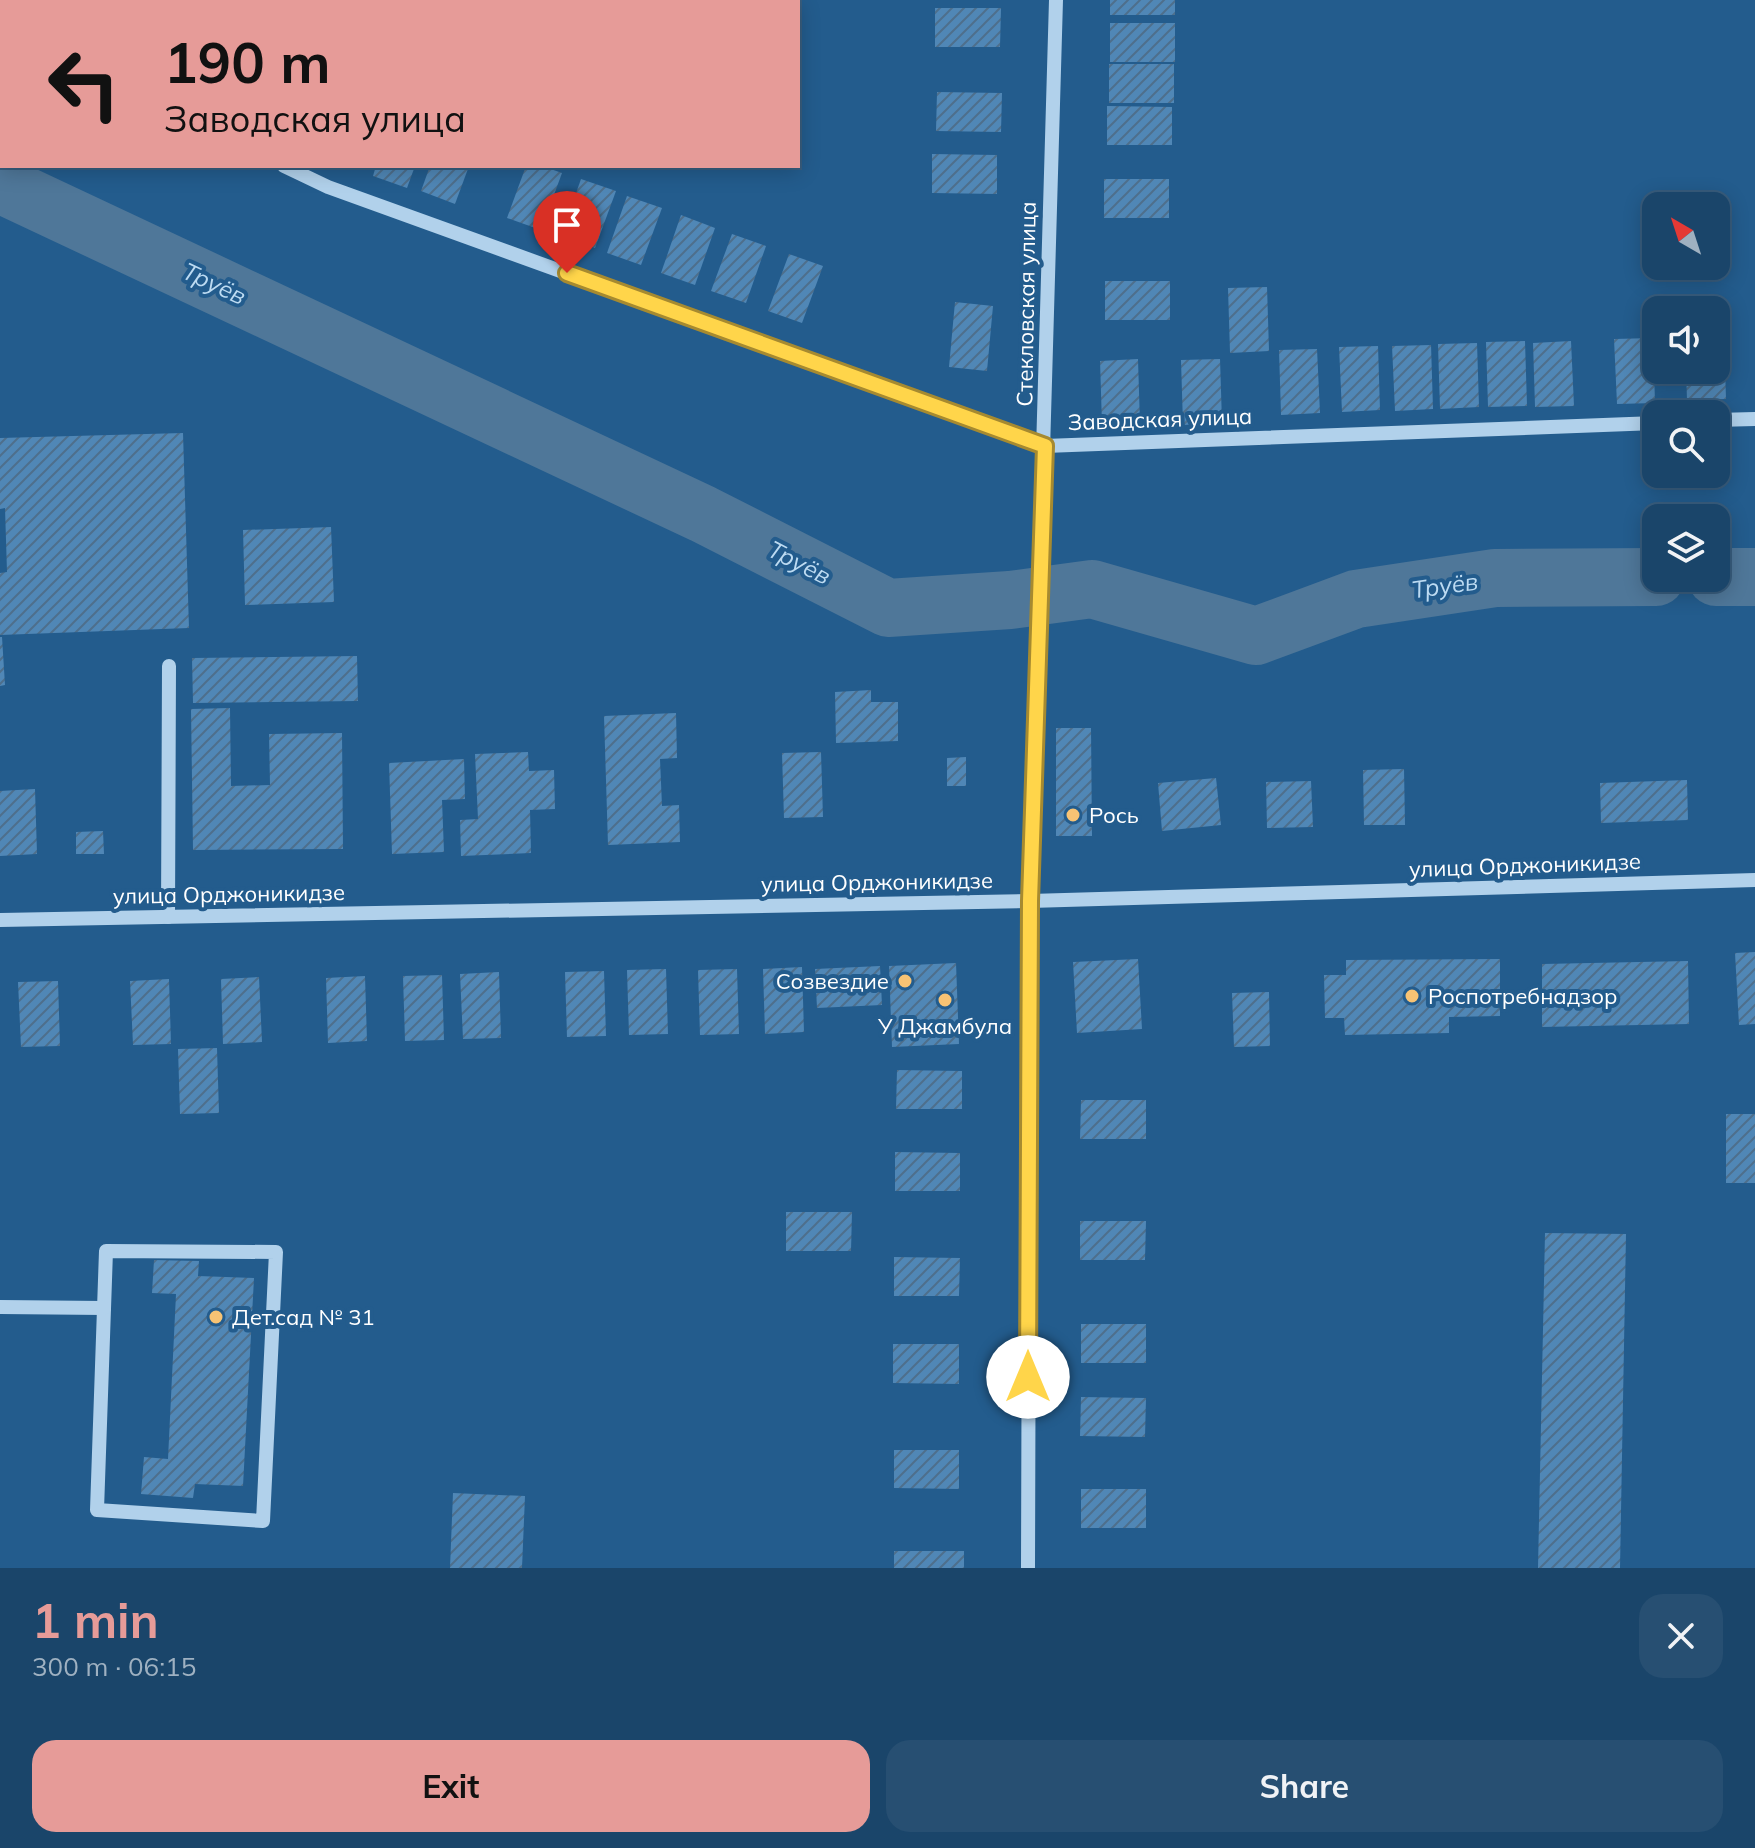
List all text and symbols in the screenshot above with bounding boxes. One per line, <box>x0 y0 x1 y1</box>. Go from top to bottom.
text: 190 m <box>164 27 331 97</box>
icon: left <box>32 32 136 136</box>
text: Заводская улица <box>164 96 466 141</box>
pin <box>533 191 601 273</box>
north arrow <box>1642 192 1730 280</box>
map controls <box>1642 192 1730 592</box>
street label: Стекловская улица <box>1010 201 1042 407</box>
icon: arrive <box>545 203 589 247</box>
water label: Труёв <box>178 255 251 311</box>
button: sound <box>1642 296 1730 384</box>
button: search <box>1642 400 1730 488</box>
street label: Заводская улица <box>1067 402 1253 436</box>
button: layers <box>1642 504 1730 592</box>
water label: Труёв <box>763 534 836 591</box>
water label: Труёв <box>1410 566 1480 605</box>
place label: Рось <box>1089 801 1139 829</box>
marker: Рось <box>1064 806 1082 824</box>
street label: улица Орджоникидзе <box>1409 847 1641 883</box>
street label: улица Орджоникидзе <box>761 866 993 898</box>
street label: улица Орджоникидзе <box>113 878 345 910</box>
place label: Созвездие <box>776 967 889 995</box>
marker: Созвездие <box>896 972 914 990</box>
place label: Роспотребнадзор <box>1428 982 1617 1010</box>
marker: Роспотребнадзор <box>1403 987 1421 1005</box>
marker: У Джамбула <box>936 991 954 1009</box>
place label: У Джамбула <box>877 1012 1012 1040</box>
place label: Дет.сад № 31 <box>232 1303 375 1331</box>
marker: Дет.сад № 31 <box>207 1308 225 1326</box>
position arrow <box>986 1335 1070 1419</box>
text: 1 min <box>32 1590 159 1650</box>
button: close <box>1639 1594 1723 1678</box>
text: 300 m · 06:15 <box>32 1650 196 1683</box>
button: Exit <box>32 1740 870 1832</box>
button: Share <box>886 1740 1723 1832</box>

